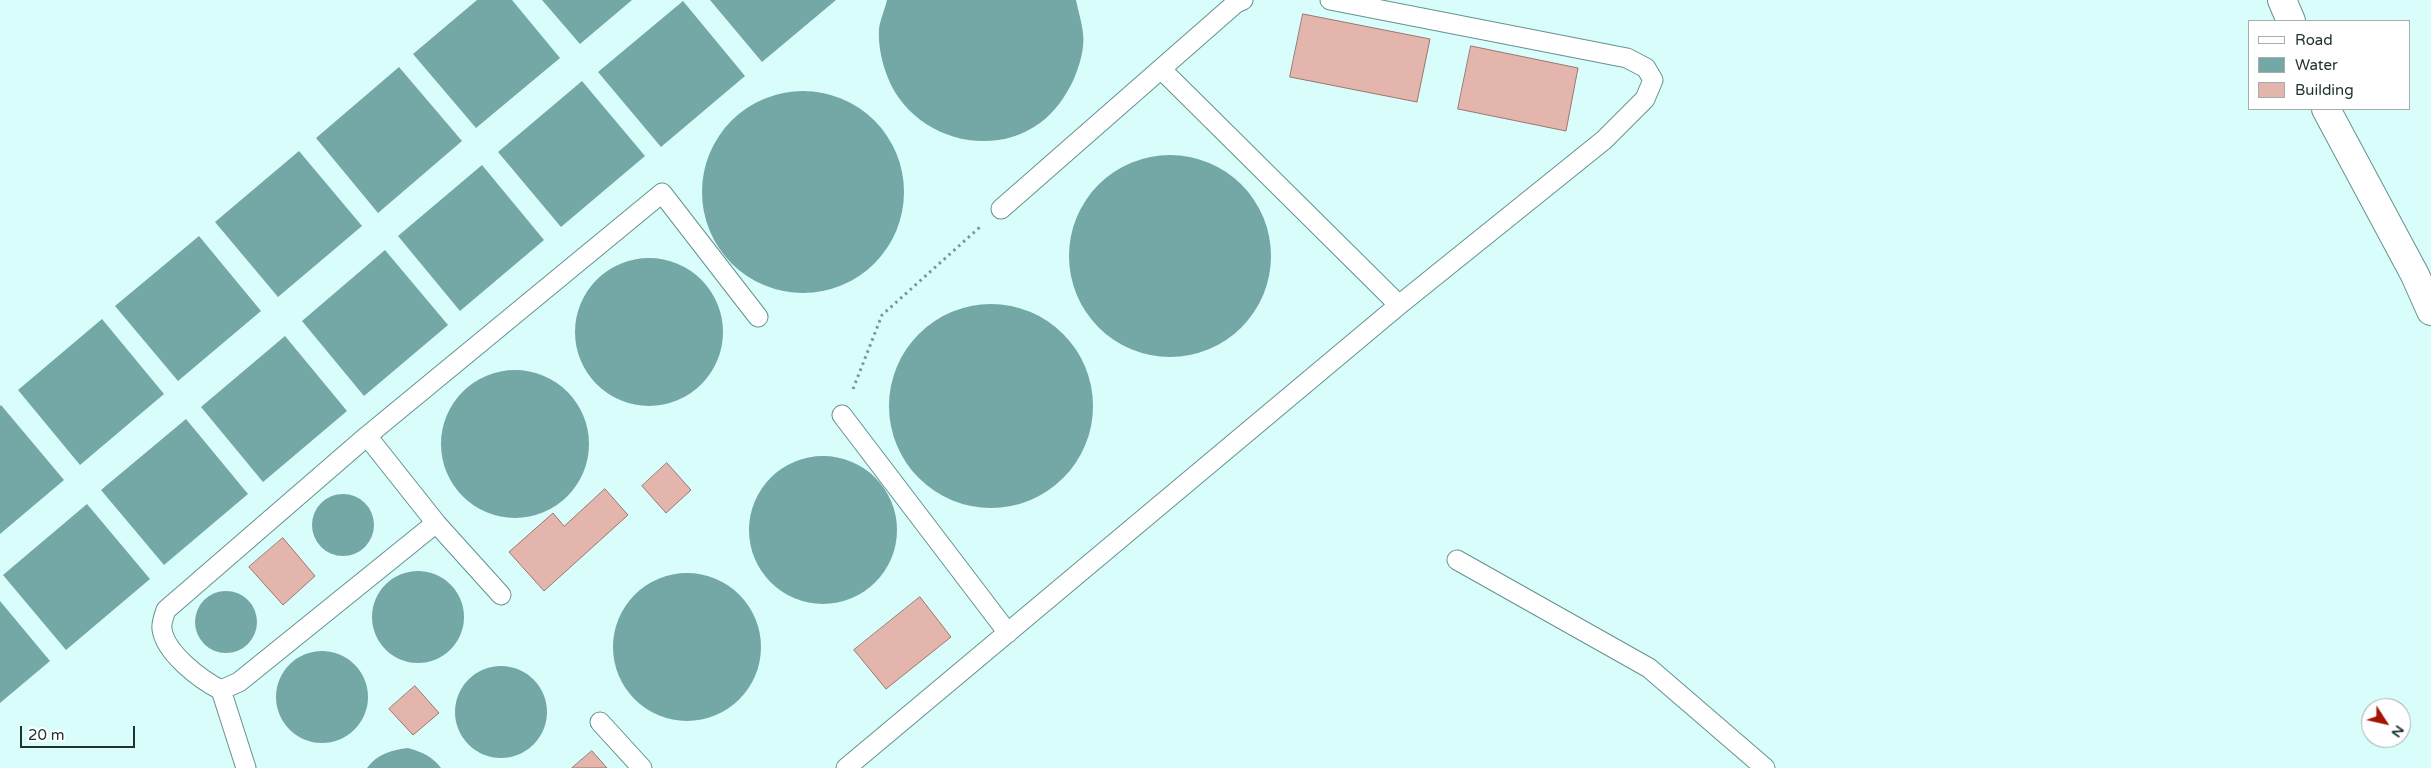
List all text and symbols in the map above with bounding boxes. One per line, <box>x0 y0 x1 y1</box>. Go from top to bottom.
legend <box>2248 20 2411 110</box>
text: Road <box>2295 31 2333 49</box>
text: Water <box>2295 56 2338 74</box>
text: Building <box>2295 81 2354 99</box>
north arrow <box>2361 698 2411 748</box>
scale bar <box>22 716 138 748</box>
text: N <box>2388 722 2408 741</box>
text: 20 m <box>28 726 65 744</box>

